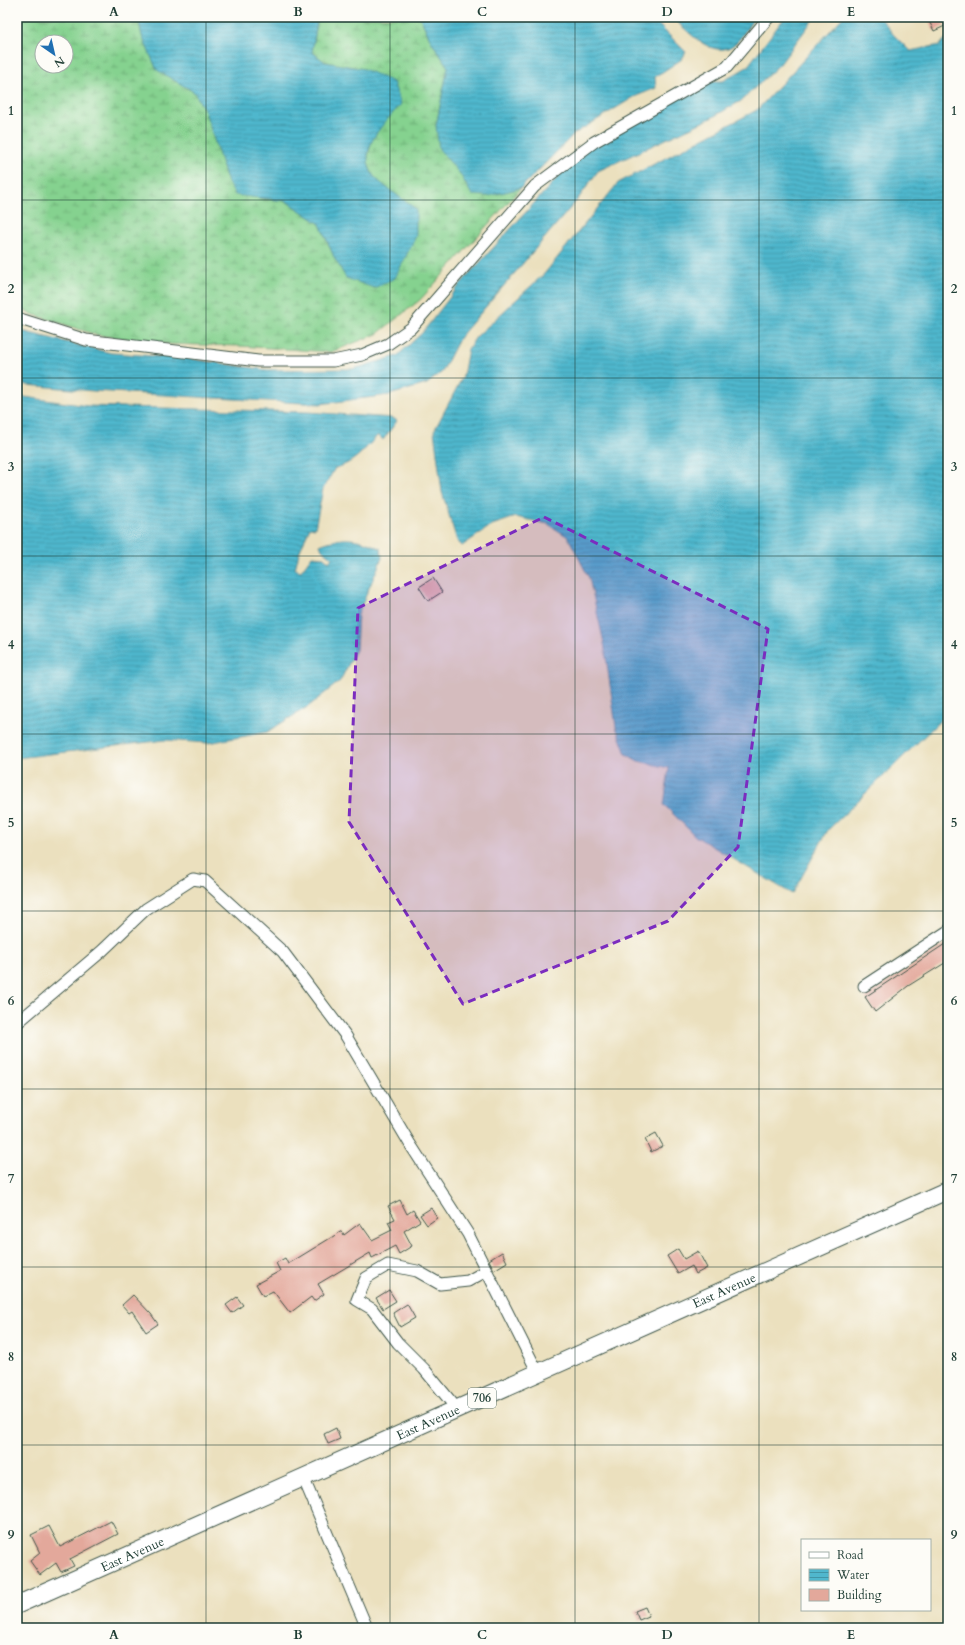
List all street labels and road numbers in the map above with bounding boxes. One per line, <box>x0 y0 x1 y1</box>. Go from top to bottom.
street label: East Avenue <box>690 1269 759 1313</box>
road number: 706 <box>468 1388 496 1408</box>
street label: East Avenue <box>394 1401 463 1445</box>
street label: East Avenue <box>98 1533 167 1577</box>

